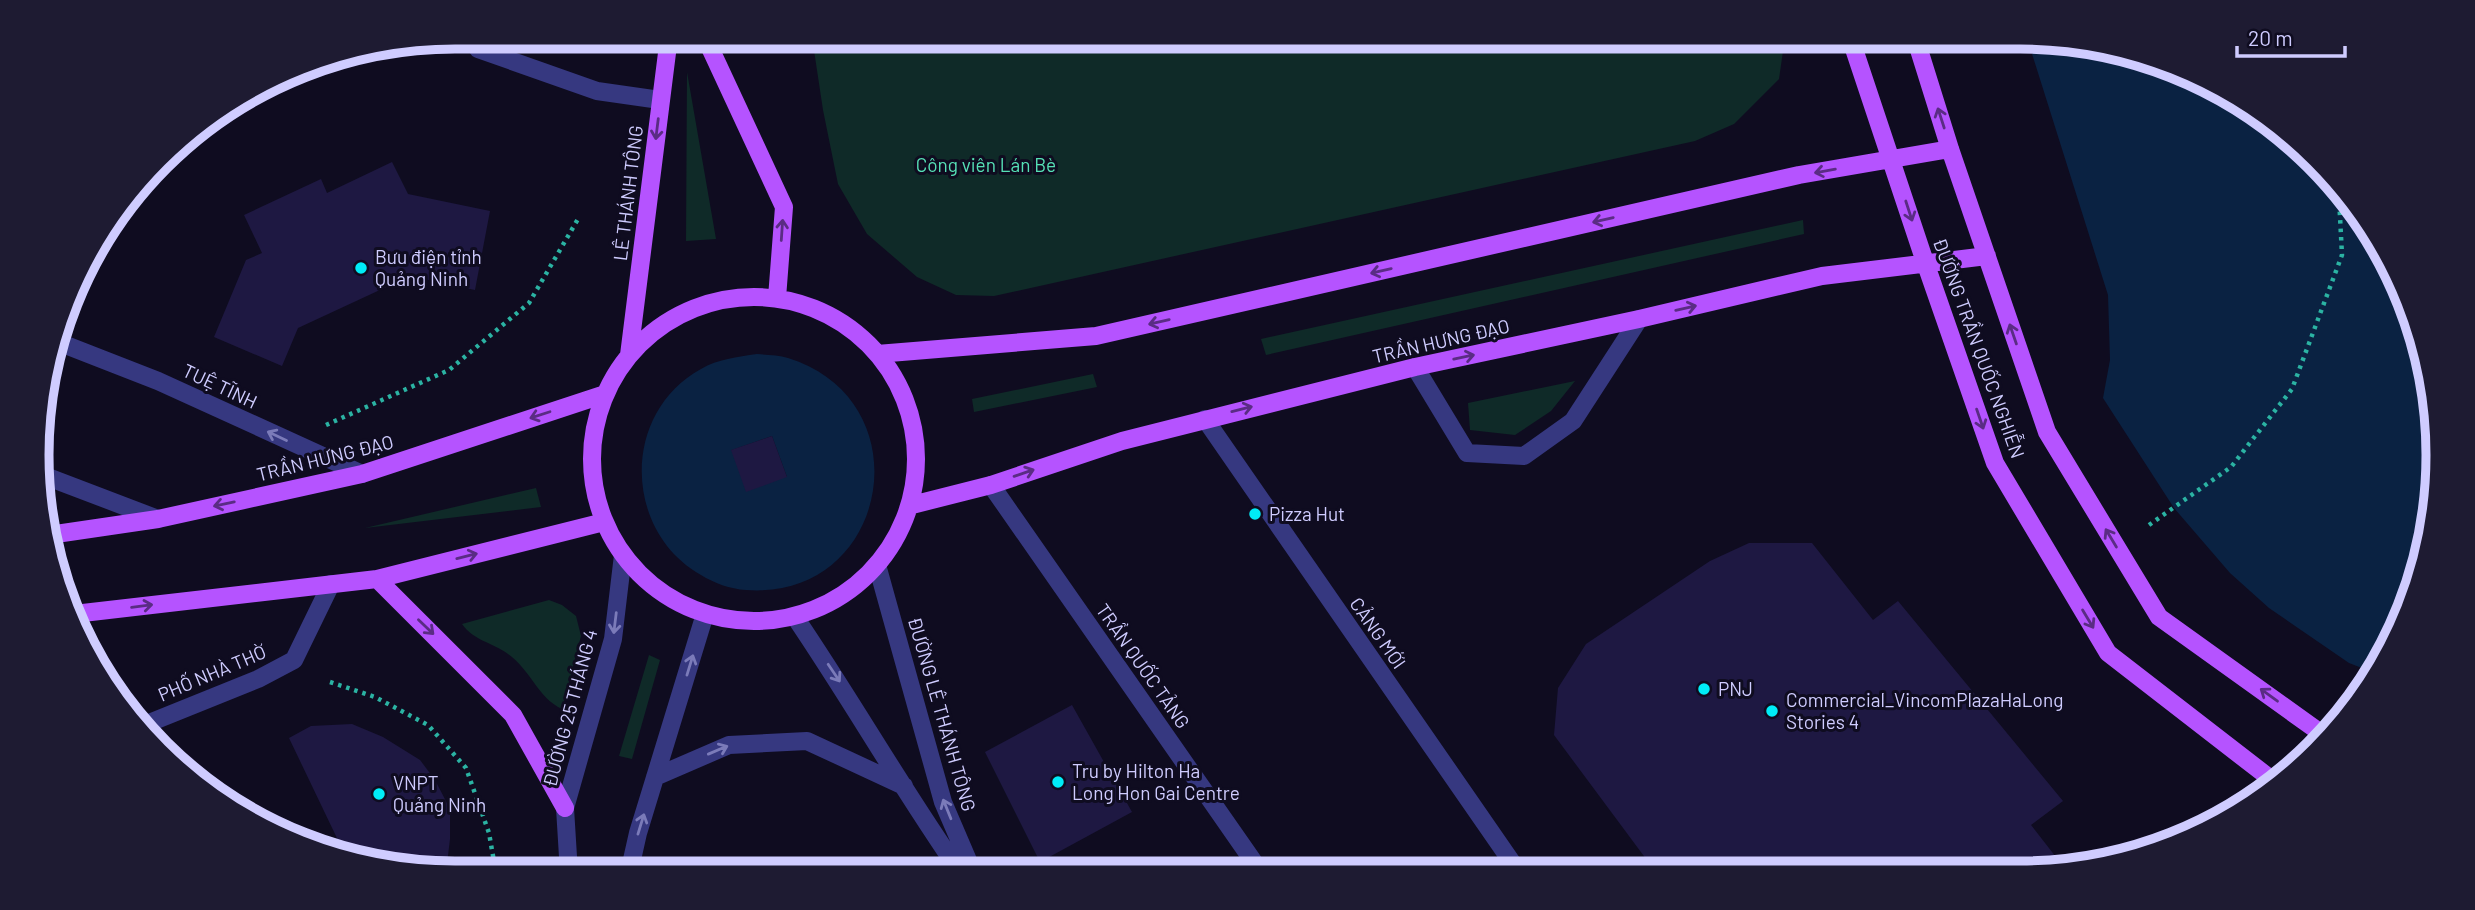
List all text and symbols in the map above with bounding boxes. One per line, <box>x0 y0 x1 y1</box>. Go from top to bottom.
scale bar <box>2237 14 2346 58</box>
text: 20 m <box>2248 25 2293 50</box>
one-way arrow <box>1933 108 1946 130</box>
one-way arrow <box>650 117 663 140</box>
street label: LÊ THÁNH TÔNG <box>608 124 647 262</box>
park label: Công viên Lán Bè <box>916 153 1056 176</box>
one-way arrow <box>1814 165 1837 178</box>
one-way arrow <box>1903 200 1916 222</box>
one-way arrow <box>1592 214 1615 228</box>
one-way arrow <box>776 219 789 242</box>
street label: ĐƯỜNG TRẦN QUỐC NGHIỄN <box>1929 234 2031 461</box>
place label: Bưu điện tỉnh Quảng Ninh <box>375 245 482 290</box>
marker: Bưu điện tỉnh Quảng Ninh <box>353 260 369 276</box>
one-way arrow <box>1370 265 1393 278</box>
one-way arrow <box>1674 301 1697 314</box>
street label: TRẦN HƯNG ĐẠO <box>1370 313 1512 367</box>
one-way arrow <box>1148 316 1171 329</box>
one-way arrow <box>2006 323 2019 345</box>
one-way arrow <box>1452 349 1475 363</box>
street label: TUỆ TĨNH <box>179 358 261 413</box>
one-way arrow <box>1231 402 1253 415</box>
one-way arrow <box>1975 408 1987 430</box>
one-way arrow <box>529 409 551 422</box>
street label: TRẦN HƯNG ĐẠO <box>254 428 396 486</box>
one-way arrow <box>267 429 289 442</box>
one-way arrow <box>1013 466 1035 478</box>
one-way arrow <box>213 499 235 512</box>
place label: Pizza Hut <box>1269 502 1345 525</box>
marker: Pizza Hut <box>1247 506 1263 522</box>
one-way arrow <box>2104 528 2118 548</box>
one-way arrow <box>455 549 478 562</box>
street label: CẢNG MỚI <box>1346 593 1411 673</box>
street label: TRẦN QUỐC TẢNG <box>1092 598 1196 733</box>
one-way arrow <box>130 599 153 612</box>
one-way arrow <box>2081 608 2095 628</box>
one-way arrow <box>608 611 621 634</box>
street label: ĐƯỜNG LÊ THÁNH TÔNG <box>904 614 981 814</box>
one-way arrow <box>417 618 434 635</box>
street label: ĐƯỜNG 25 THÁNG 4 <box>537 626 602 789</box>
street label: PHỐ NHÀ THỜ <box>154 639 269 706</box>
one-way arrow <box>685 654 697 676</box>
one-way arrow <box>826 663 841 682</box>
place label: PNJ <box>1718 677 1753 700</box>
marker: PNJ <box>1696 681 1712 697</box>
place label: Commercial_VincomPlazaHaLong Stories 4 <box>1786 688 2063 733</box>
one-way arrow <box>2260 688 2279 703</box>
marker: Commercial_VincomPlazaHaLong Stories 4 <box>1764 703 1780 719</box>
one-way arrow <box>707 743 728 756</box>
place label: Tru by Hilton Ha Long Hon Gai Centre <box>1072 759 1240 804</box>
place label: VNPT Quảng Ninh <box>393 771 486 816</box>
marker: Tru by Hilton Ha Long Hon Gai Centre <box>1050 774 1066 790</box>
marker: VNPT Quảng Ninh <box>371 786 387 802</box>
one-way arrow <box>939 799 952 820</box>
one-way arrow <box>635 814 648 836</box>

